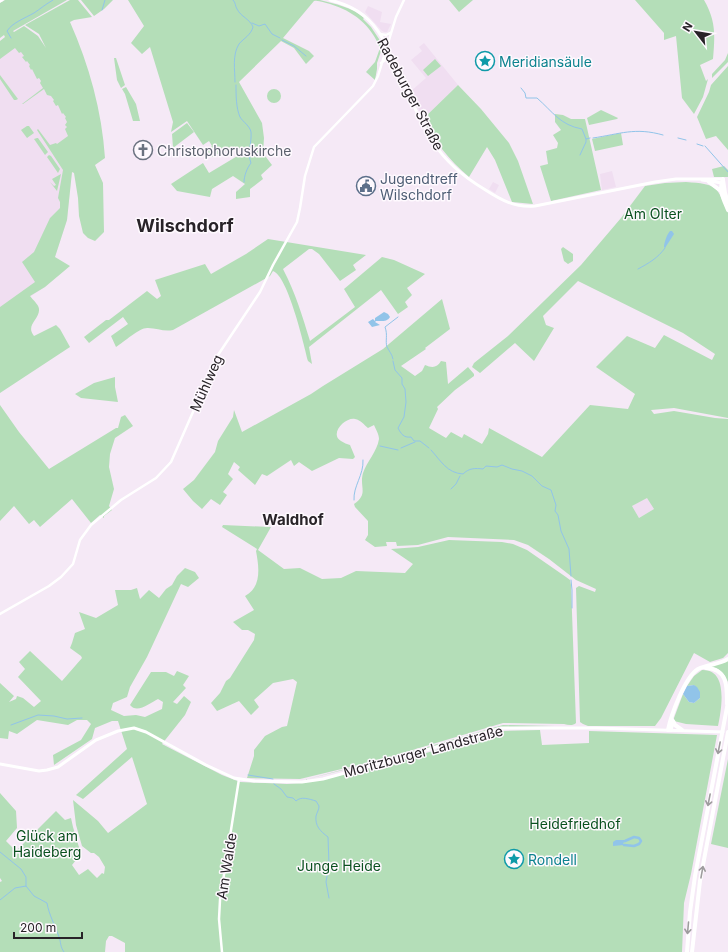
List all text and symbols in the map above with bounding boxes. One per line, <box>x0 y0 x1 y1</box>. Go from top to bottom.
north arrow <box>676 12 716 52</box>
text: N <box>679 20 696 34</box>
street label: Radeburger Straße <box>374 35 448 153</box>
place icon: Meridiansäule <box>474 50 496 72</box>
place label: Meridiansäule <box>499 53 592 70</box>
church icon: Christophoruskirche <box>132 139 154 161</box>
place label: Christophoruskirche <box>157 142 291 159</box>
place label: Jugendtreff Wilschdorf <box>380 170 458 203</box>
public building icon: Jugendtreff Wilschdorf <box>355 175 377 197</box>
park label: Am Olter <box>624 205 682 222</box>
district label: Wilschdorf <box>136 215 234 236</box>
street label: Mühlweg <box>186 352 226 414</box>
district label: Waldhof <box>262 510 324 529</box>
street label: Moritzburger Landstraße <box>341 721 505 781</box>
one-way arrow <box>715 741 723 754</box>
one-way arrow <box>705 793 713 806</box>
park label: Heidefriedhof <box>529 815 621 832</box>
park label: Glück am Haideberg <box>13 827 81 860</box>
street label: Am Walde <box>212 832 240 900</box>
place icon: Rondell <box>503 848 525 870</box>
place label: Rondell <box>528 851 577 868</box>
park label: Junge Heide <box>297 857 381 874</box>
one-way arrow <box>698 865 706 878</box>
scale bar <box>14 914 82 940</box>
text: 200 m <box>20 920 56 935</box>
one-way arrow <box>685 921 692 934</box>

